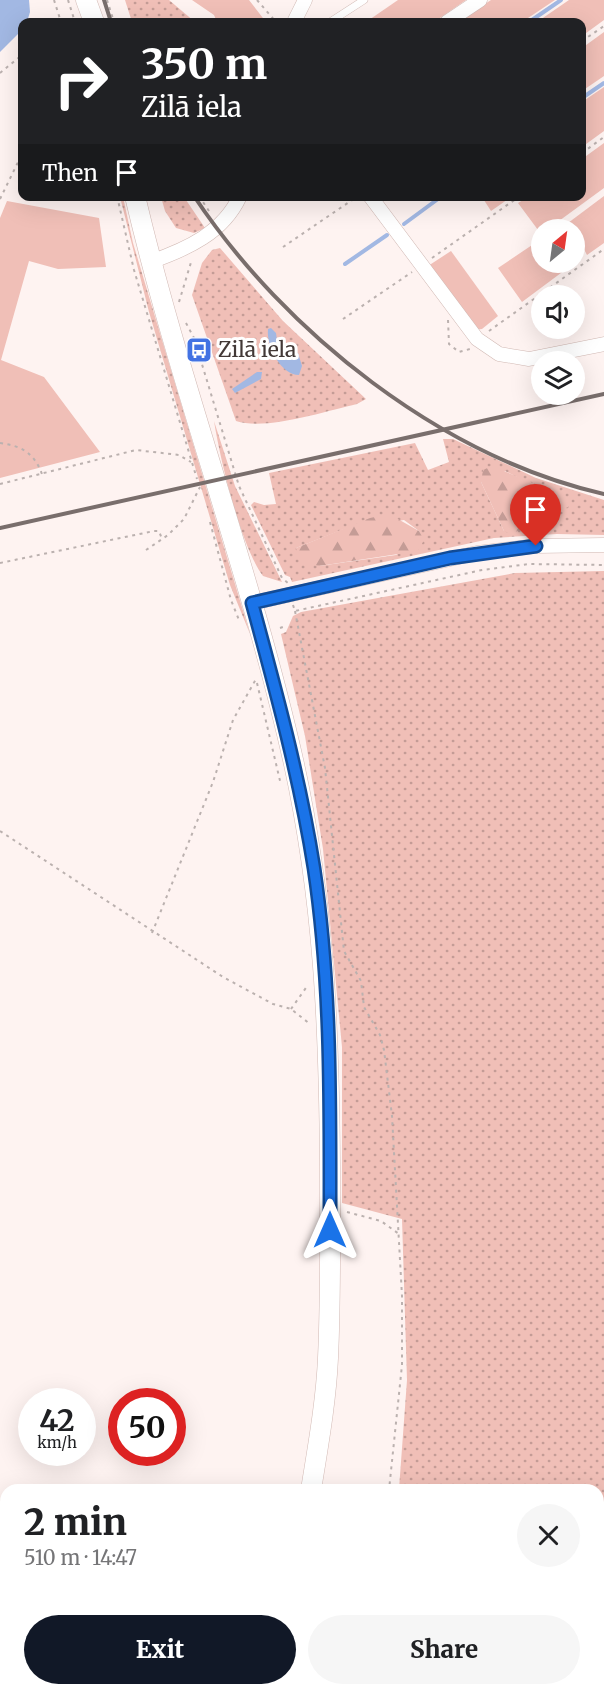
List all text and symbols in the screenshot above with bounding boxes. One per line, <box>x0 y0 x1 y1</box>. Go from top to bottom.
text: 350 m <box>141 38 267 90</box>
icon: right <box>42 42 120 120</box>
text: Zilā iela <box>141 90 242 124</box>
icon: arrive <box>110 156 143 189</box>
text: Then <box>42 159 98 187</box>
north arrow <box>531 219 585 273</box>
map controls <box>531 219 585 405</box>
button: sound <box>531 285 585 339</box>
bus stop icon: Zilā iela <box>184 335 214 365</box>
place label: Zilā iela <box>218 336 296 363</box>
button: layers <box>531 351 585 405</box>
pin <box>510 484 561 546</box>
icon: arrive <box>519 493 552 526</box>
position arrow <box>298 1198 362 1262</box>
speed limit sign: 50 <box>108 1388 186 1466</box>
text: 42 <box>39 1401 75 1439</box>
text: km/h <box>37 1433 77 1452</box>
text: 2 min <box>24 1500 127 1545</box>
button: close <box>517 1504 580 1567</box>
text: 510 m · 14:47 <box>24 1545 137 1570</box>
button: Exit <box>24 1615 296 1684</box>
button: Share <box>308 1615 580 1684</box>

